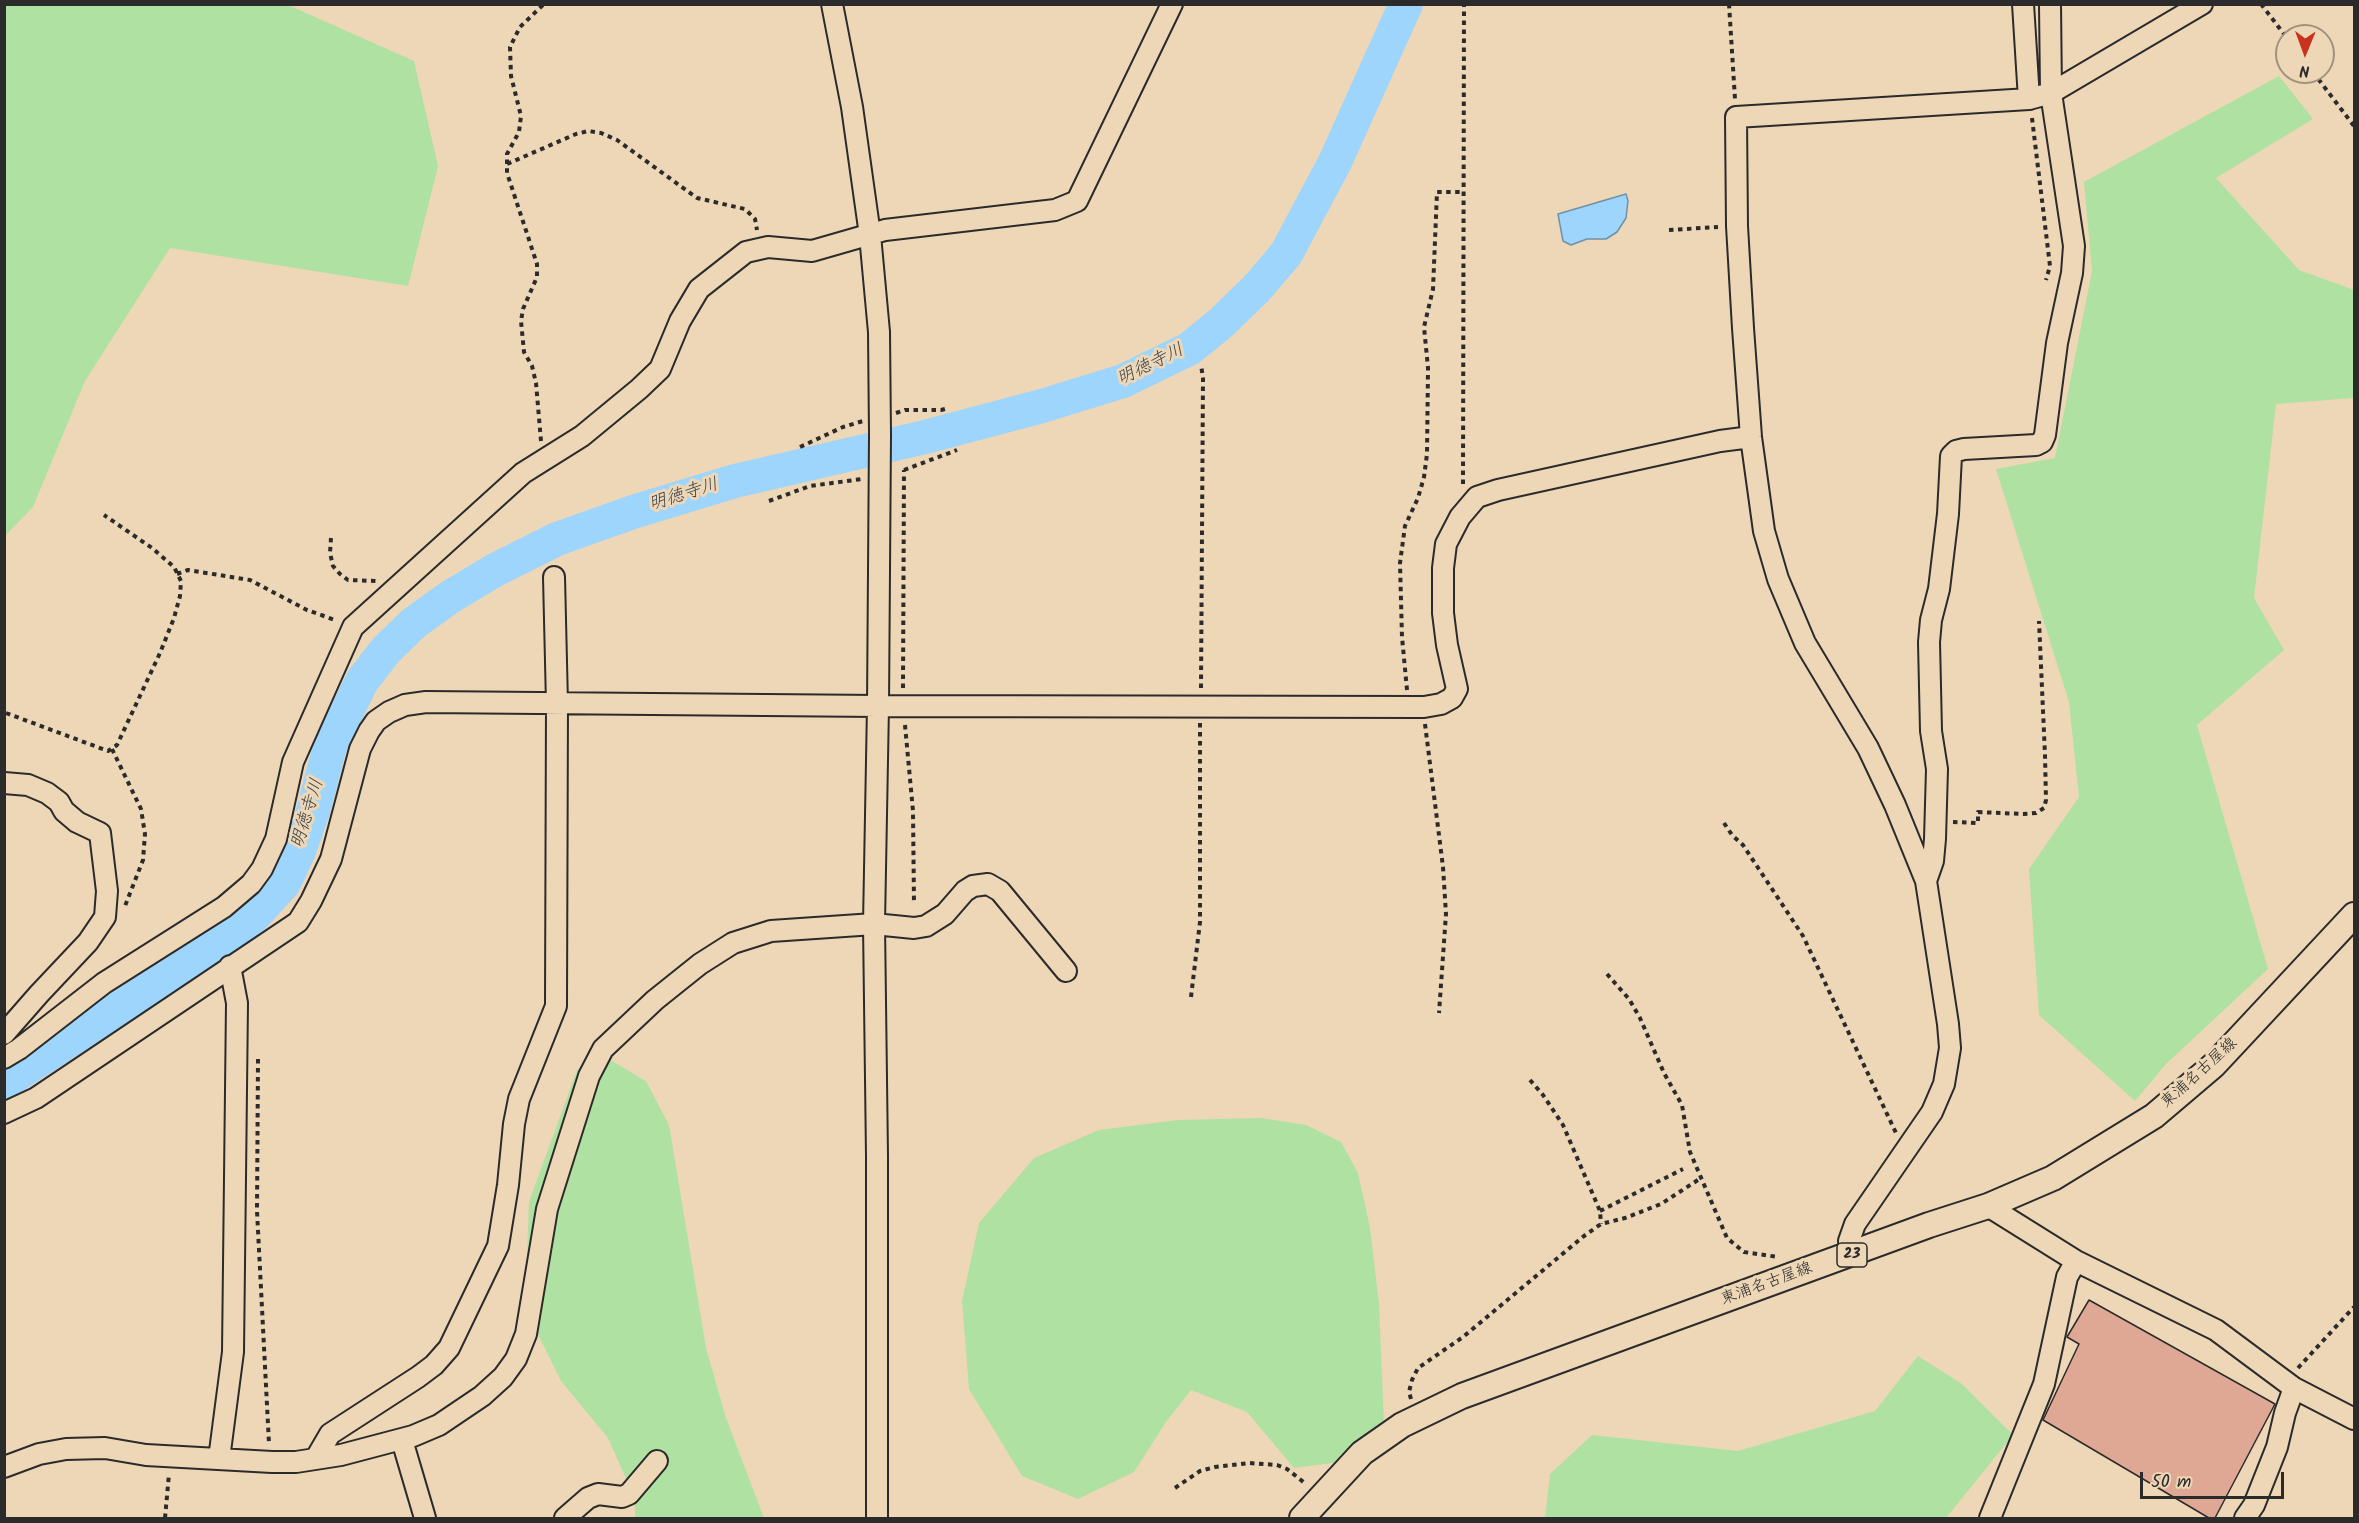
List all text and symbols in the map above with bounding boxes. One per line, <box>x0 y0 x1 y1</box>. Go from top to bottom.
north arrow <box>2275 24 2335 84</box>
text: N <box>2299 58 2310 83</box>
water label: 明徳寺川 <box>1114 341 1188 391</box>
water label: 明徳寺川 <box>646 475 722 517</box>
water label: 明徳寺川 <box>288 776 330 852</box>
street label: 東浦名古屋線 <box>2158 1035 2242 1113</box>
road number: 23 <box>1837 1243 1867 1267</box>
street label: 東浦名古屋線 <box>1719 1260 1815 1310</box>
scale bar <box>2143 1460 2287 1498</box>
text: 50 m <box>2151 1468 2191 1497</box>

